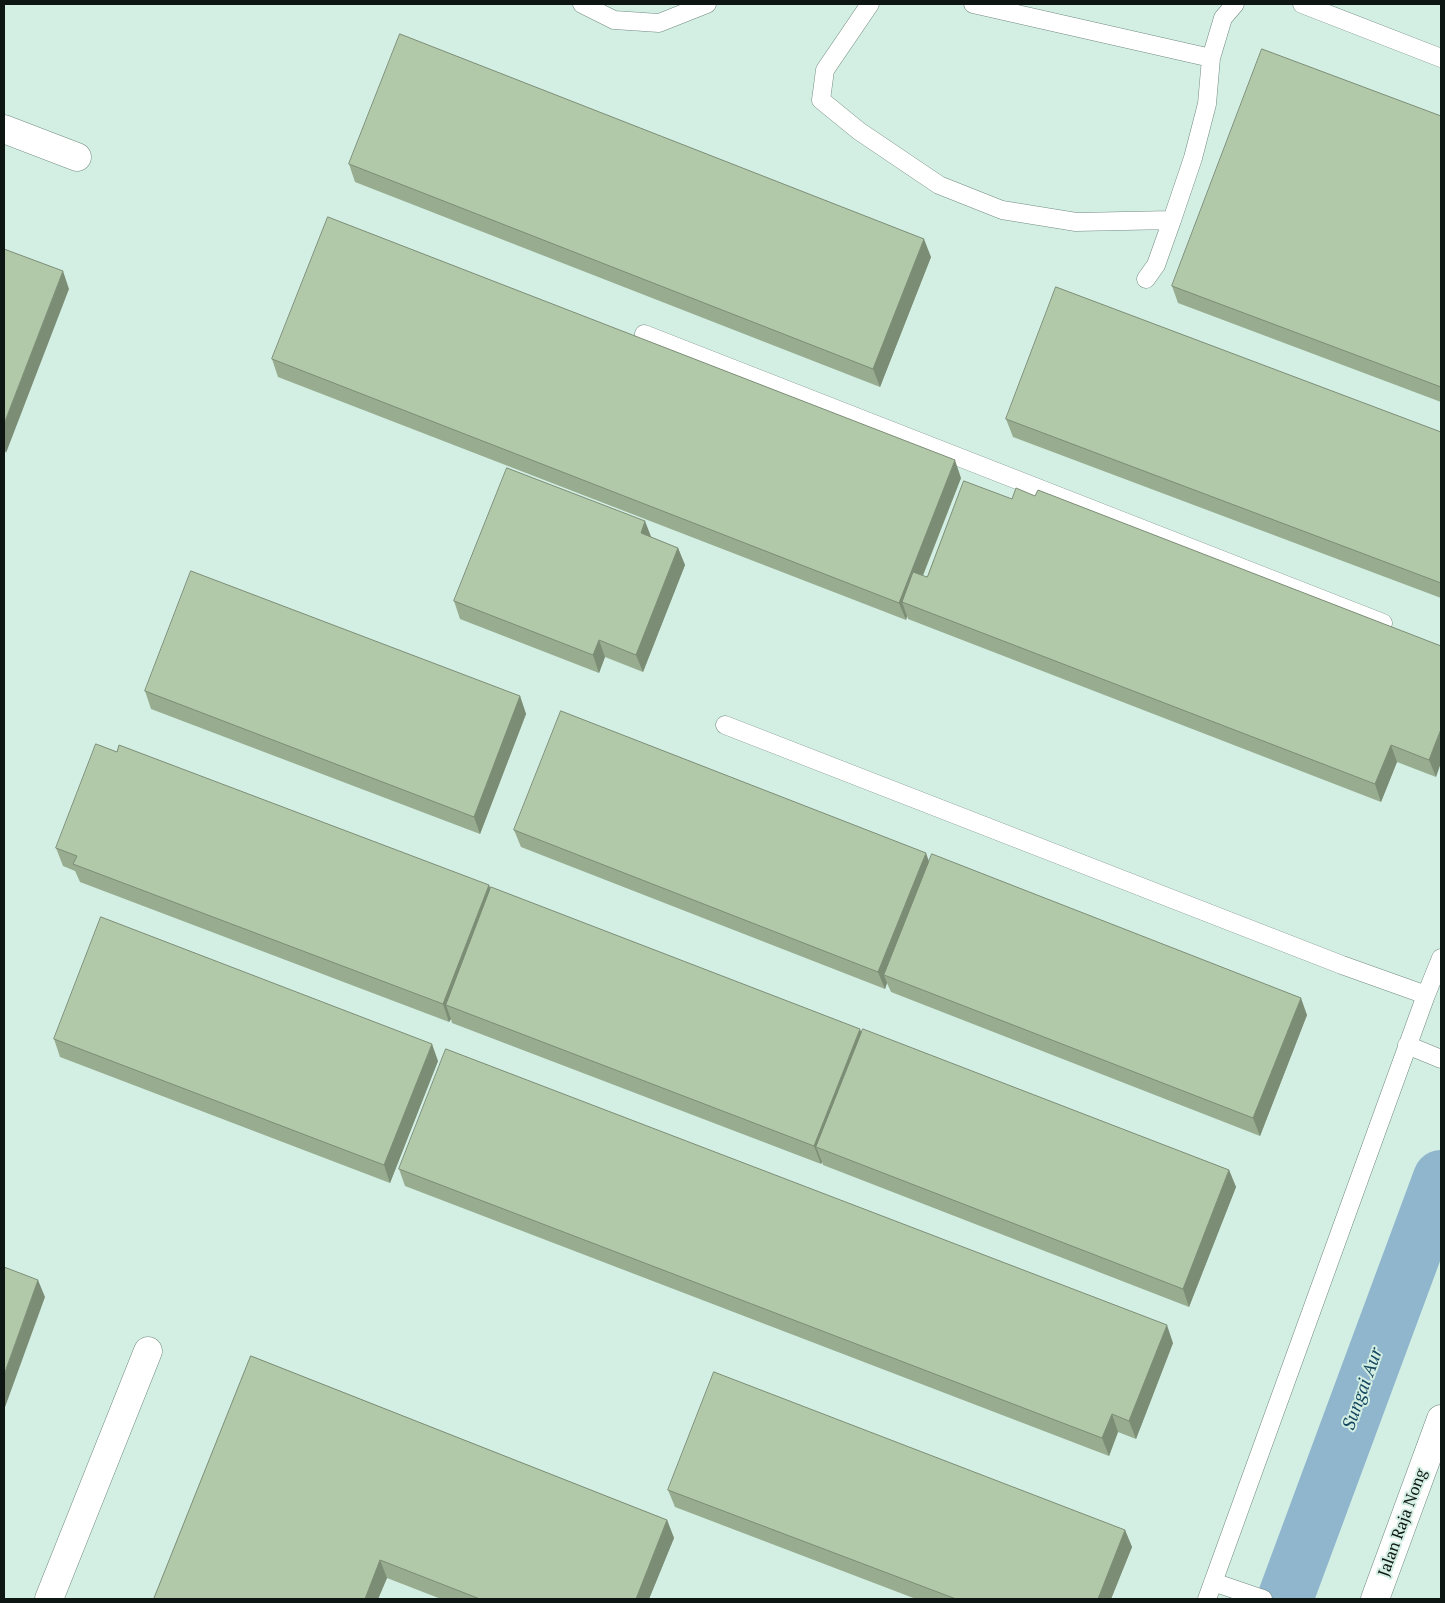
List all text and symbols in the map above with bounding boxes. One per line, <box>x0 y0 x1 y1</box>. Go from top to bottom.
water label: Sungai Aur <box>1338 1345 1388 1433</box>
street label: Jalan Raja Nong <box>1375 1467 1431 1579</box>

